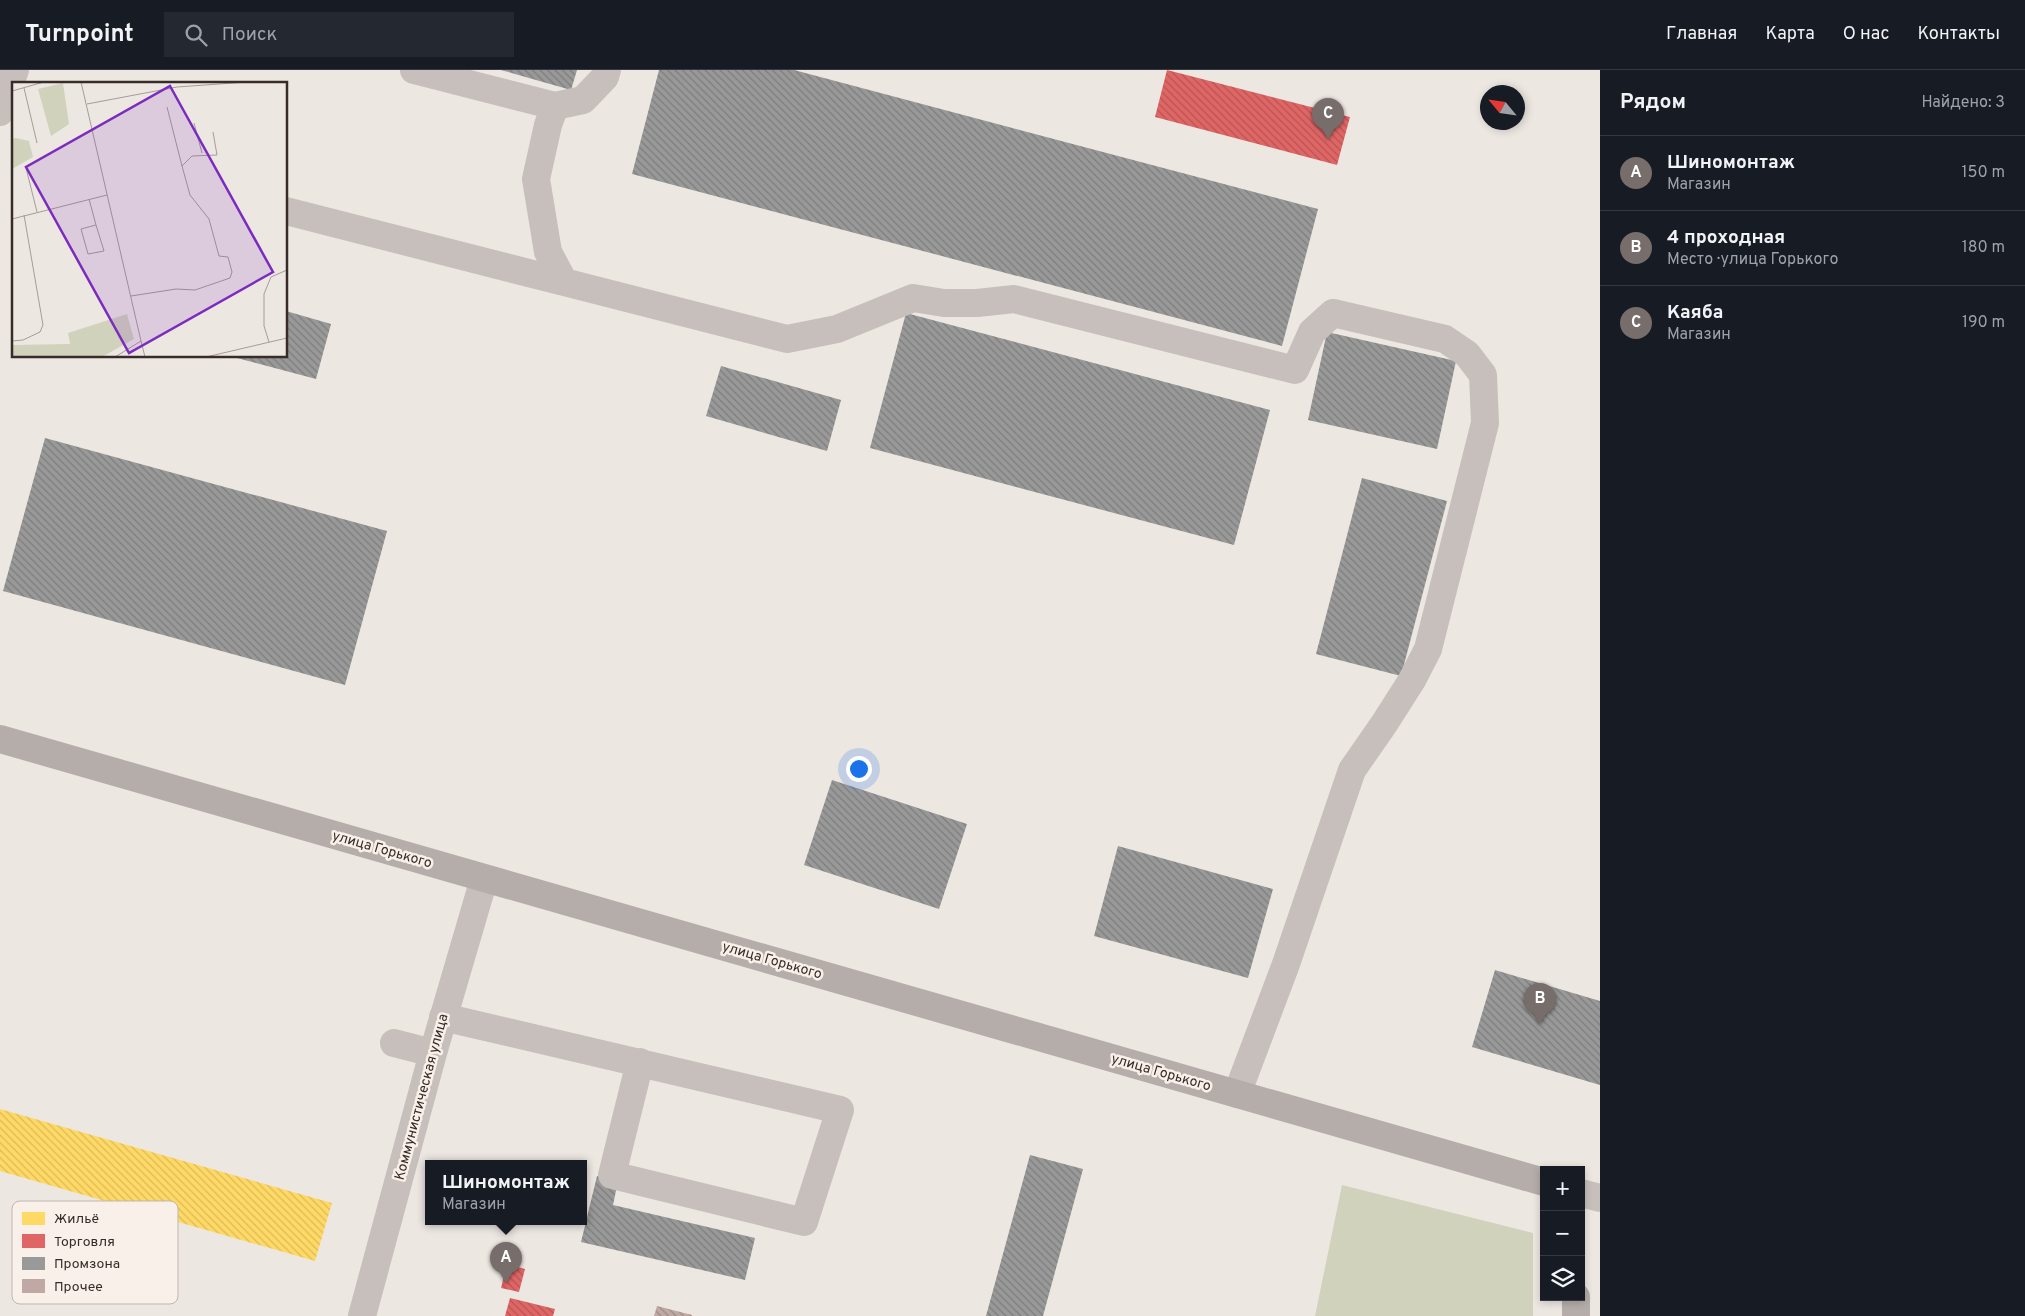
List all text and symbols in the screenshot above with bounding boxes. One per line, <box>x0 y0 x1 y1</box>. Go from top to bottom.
search box <box>164 12 514 57</box>
text: Turnpoint <box>25 20 134 50</box>
icon: search <box>182 21 210 49</box>
text: Поиск <box>222 23 277 47</box>
text: Главная <box>1666 23 1737 46</box>
text: Карта <box>1765 23 1815 46</box>
text: О нас <box>1843 23 1889 46</box>
text: Контакты <box>1917 23 2000 46</box>
inset map <box>12 82 288 358</box>
north arrow <box>1480 85 1525 130</box>
text: Рядом <box>1620 89 1686 116</box>
text: Найдено: 3 <box>1921 93 2005 113</box>
pin: C <box>1312 98 1344 139</box>
text: Шиномонтаж <box>1667 151 1795 175</box>
text: A <box>1630 163 1642 183</box>
text: 150 m <box>1962 163 2005 183</box>
text: Магазин <box>1667 175 1731 195</box>
text: 4 проходная <box>1667 226 1785 250</box>
text: B <box>1630 238 1642 258</box>
text: 180 m <box>1962 238 2005 258</box>
text: Место · улица Горького <box>1667 250 1838 270</box>
text: Каяба <box>1667 301 1723 325</box>
text: C <box>1631 313 1641 333</box>
text: 190 m <box>1962 313 2005 333</box>
text: Магазин <box>1667 325 1731 345</box>
your location <box>846 756 872 782</box>
street label: улица Горького <box>330 828 434 872</box>
street label: улица Горького <box>720 939 824 983</box>
pin: B <box>1524 983 1556 1024</box>
street label: Коммунистическая улица <box>392 1012 452 1182</box>
street label: улица Горького <box>1109 1051 1213 1095</box>
popup <box>425 1160 587 1225</box>
map controls <box>1540 1166 1585 1301</box>
button: + <box>1540 1166 1585 1211</box>
text: Шиномонтаж <box>442 1171 570 1195</box>
text: Магазин <box>442 1195 506 1215</box>
legend <box>12 1201 178 1304</box>
text: Жильё <box>54 1211 99 1228</box>
button: − <box>1540 1211 1585 1256</box>
text: Торговля <box>54 1234 115 1251</box>
pin: A <box>490 1242 522 1283</box>
text: Промзона <box>54 1256 120 1273</box>
button: layers <box>1540 1256 1585 1301</box>
text: Прочее <box>54 1279 103 1296</box>

